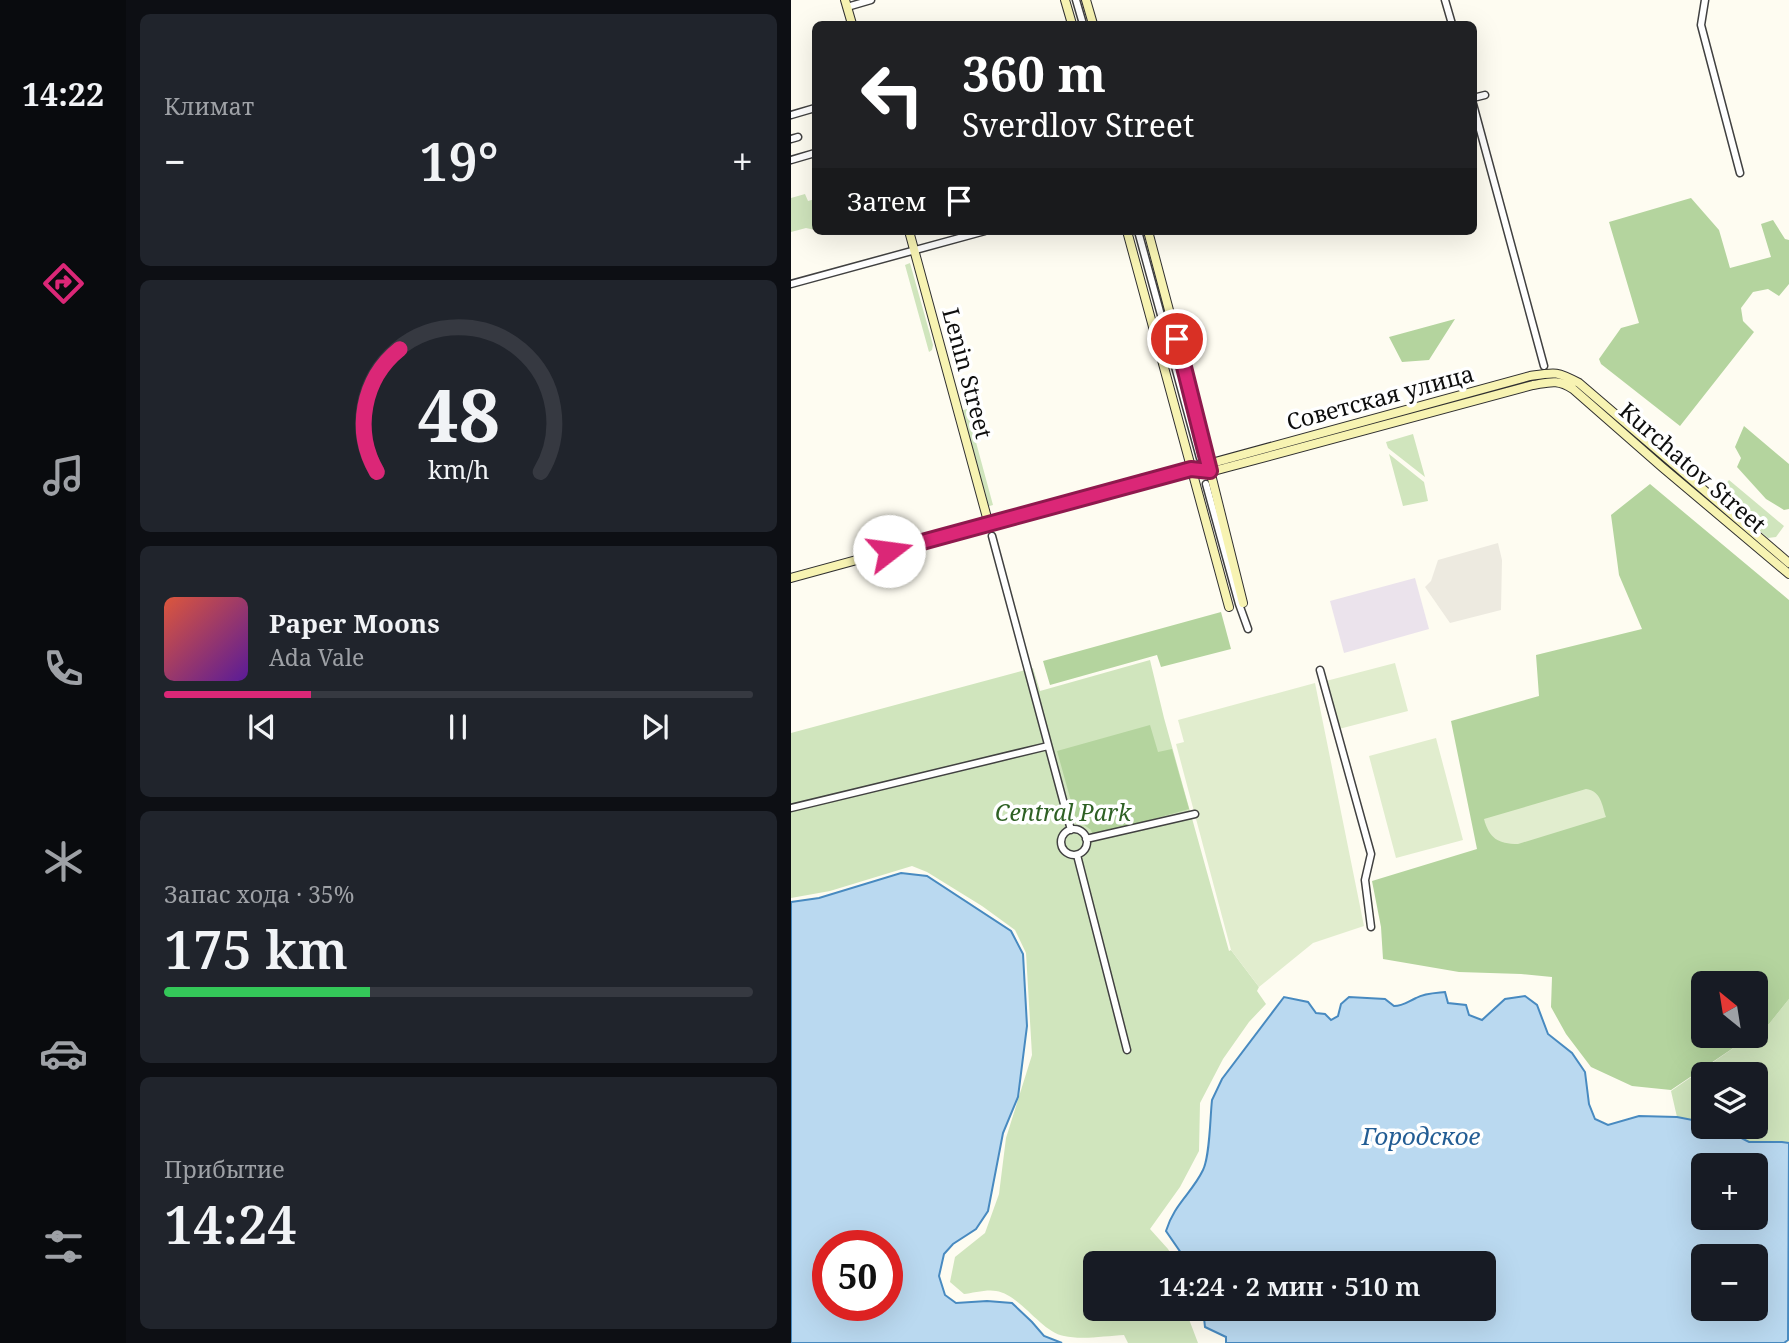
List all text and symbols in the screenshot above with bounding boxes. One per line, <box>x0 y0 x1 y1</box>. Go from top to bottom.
text: 360 m <box>962 40 1106 106</box>
icon: left <box>847 49 938 140</box>
text: 14:22 <box>22 72 104 115</box>
text: Климат <box>164 90 254 122</box>
text: Sverdlov Street <box>962 103 1194 146</box>
text: 19° <box>419 125 499 196</box>
text: − <box>164 135 186 187</box>
text: + <box>732 135 753 187</box>
icon: arrive <box>940 182 978 220</box>
text: Затем <box>847 183 926 219</box>
icon: directions <box>39 259 88 308</box>
street label: Lenin Street <box>935 304 1001 442</box>
pin <box>1147 309 1207 369</box>
icon: arrive <box>1158 320 1196 358</box>
street label: Советская улица <box>1283 357 1477 437</box>
text: 48 <box>417 364 500 463</box>
street label: Kurchatov Street <box>1613 394 1773 540</box>
icon: music <box>39 451 88 500</box>
text: km/h <box>428 451 489 485</box>
position arrow <box>852 514 926 588</box>
text: Paper Moons <box>269 605 440 641</box>
text: Ada Vale <box>269 641 364 673</box>
icon: phone <box>39 644 88 693</box>
icon: previous <box>243 708 281 746</box>
icon: pause <box>439 708 477 746</box>
icon: next <box>636 708 674 746</box>
park label: Central Park <box>995 796 1132 828</box>
icon: climate <box>39 837 88 886</box>
text: Запас хода · 35% <box>164 878 354 910</box>
text: 175 km <box>164 913 348 984</box>
north arrow <box>1691 971 1767 1048</box>
map controls <box>1691 971 1768 1321</box>
icon: car <box>39 1029 88 1078</box>
button: layers <box>1691 1062 1768 1139</box>
water label: Городское <box>1361 1119 1481 1152</box>
text: Прибытие <box>164 1153 285 1185</box>
button: + <box>1691 1153 1768 1230</box>
text: 14:24 <box>164 1188 297 1259</box>
icon: filters <box>39 1222 88 1271</box>
speed limit sign: 50 <box>812 1230 903 1321</box>
button: − <box>1691 1244 1768 1321</box>
text: 14:24 · 2 мин · 510 m <box>1158 1268 1421 1304</box>

